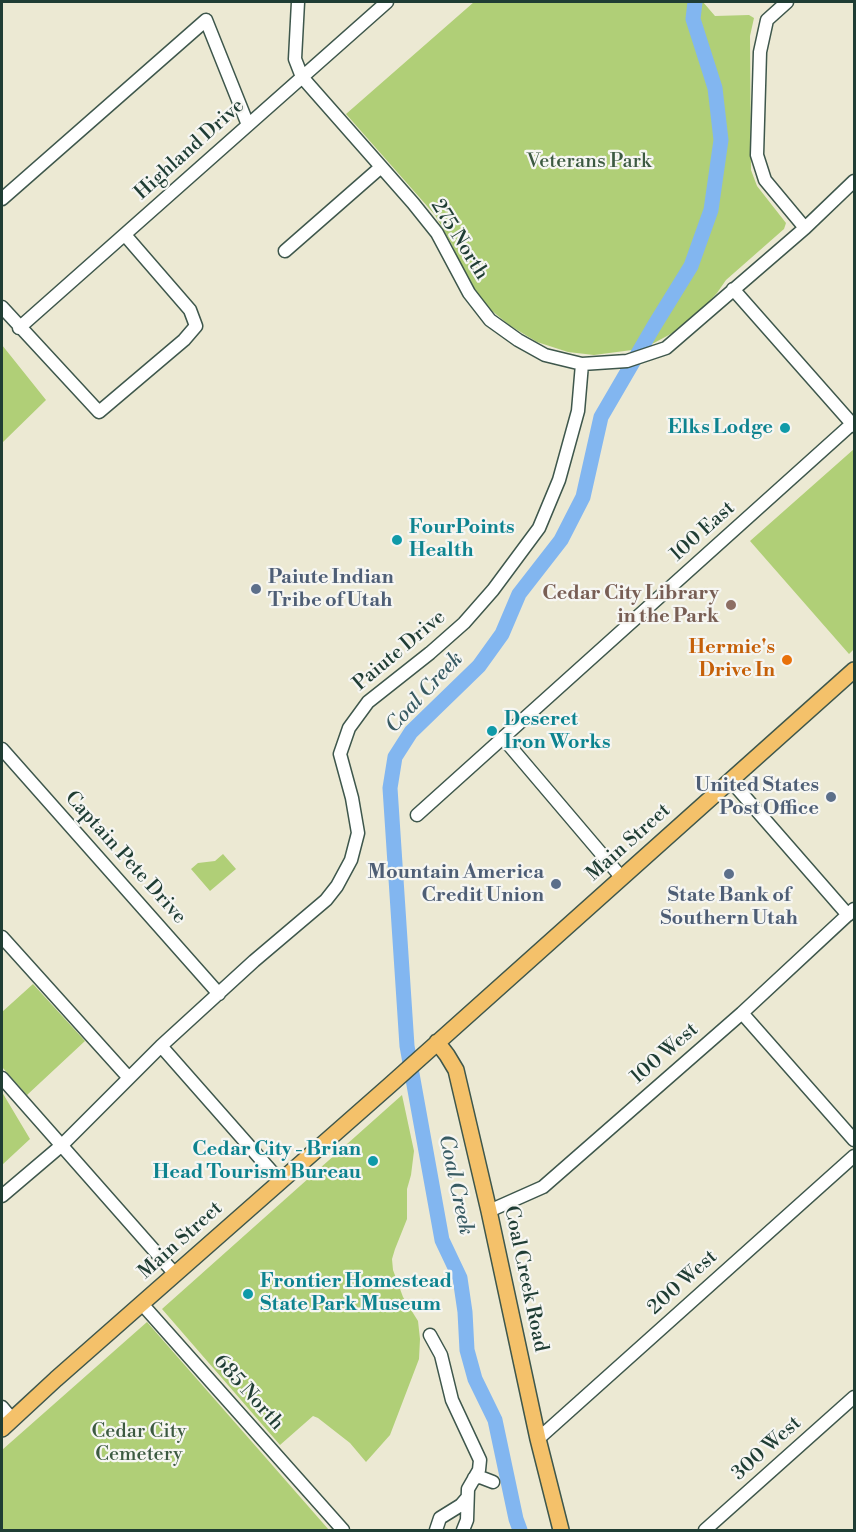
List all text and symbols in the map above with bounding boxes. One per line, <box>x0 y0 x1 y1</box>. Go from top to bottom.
street label: Highland Drive <box>130 94 250 206</box>
park label: Veterans Park <box>527 150 651 174</box>
street label: 275 North <box>425 195 493 285</box>
place label: Elks Lodge <box>668 416 773 440</box>
marker: Elks Lodge <box>778 421 792 435</box>
street label: 100 East <box>666 497 740 567</box>
place label: FourPoints Health <box>409 516 514 563</box>
marker: FourPoints Health <box>390 533 404 547</box>
place label: Paiute Indian Tribe of Utah <box>268 566 394 613</box>
marker: Paiute Indian Tribe of Utah <box>249 582 263 596</box>
place label: Cedar City Library in the Park <box>542 582 719 629</box>
marker: Cedar City Library in the Park <box>724 598 738 612</box>
street label: Paiute Drive <box>349 606 451 696</box>
place label: Hermie's Drive In <box>689 636 775 683</box>
water label: Coal Creek <box>381 647 469 739</box>
marker: Hermie's Drive In <box>780 653 794 667</box>
place label: Deseret Iron Works <box>504 708 611 755</box>
marker: Deseret Iron Works <box>485 724 499 738</box>
place label: United States Post Office <box>695 774 819 821</box>
street label: Captain Pete Drive <box>59 787 191 929</box>
marker: United States Post Office <box>824 790 838 804</box>
street label: Main Street <box>582 799 676 887</box>
place label: Mountain America Credit Union <box>368 861 544 908</box>
marker: State Bank of Southern Utah <box>722 867 736 881</box>
marker: Mountain America Credit Union <box>549 877 563 891</box>
place label: State Bank of Southern Utah <box>660 884 798 931</box>
street label: 100 West <box>626 1018 704 1090</box>
water label: Coal Creek <box>432 1133 478 1237</box>
place label: Cedar City - Brian Head Tourism Bureau <box>153 1138 361 1185</box>
marker: Cedar City - Brian Head Tourism Bureau <box>366 1154 380 1168</box>
street label: Main Street <box>134 1197 228 1285</box>
street label: Coal Creek Road <box>498 1204 552 1354</box>
street label: 200 West <box>643 1246 723 1320</box>
place label: Frontier Homestead State Park Museum <box>260 1270 452 1317</box>
marker: Frontier Homestead State Park Museum <box>241 1287 255 1301</box>
street label: 685 North <box>208 1350 288 1436</box>
street label: 300 West <box>728 1412 806 1486</box>
park label: Cedar City Cemetery <box>92 1420 186 1467</box>

